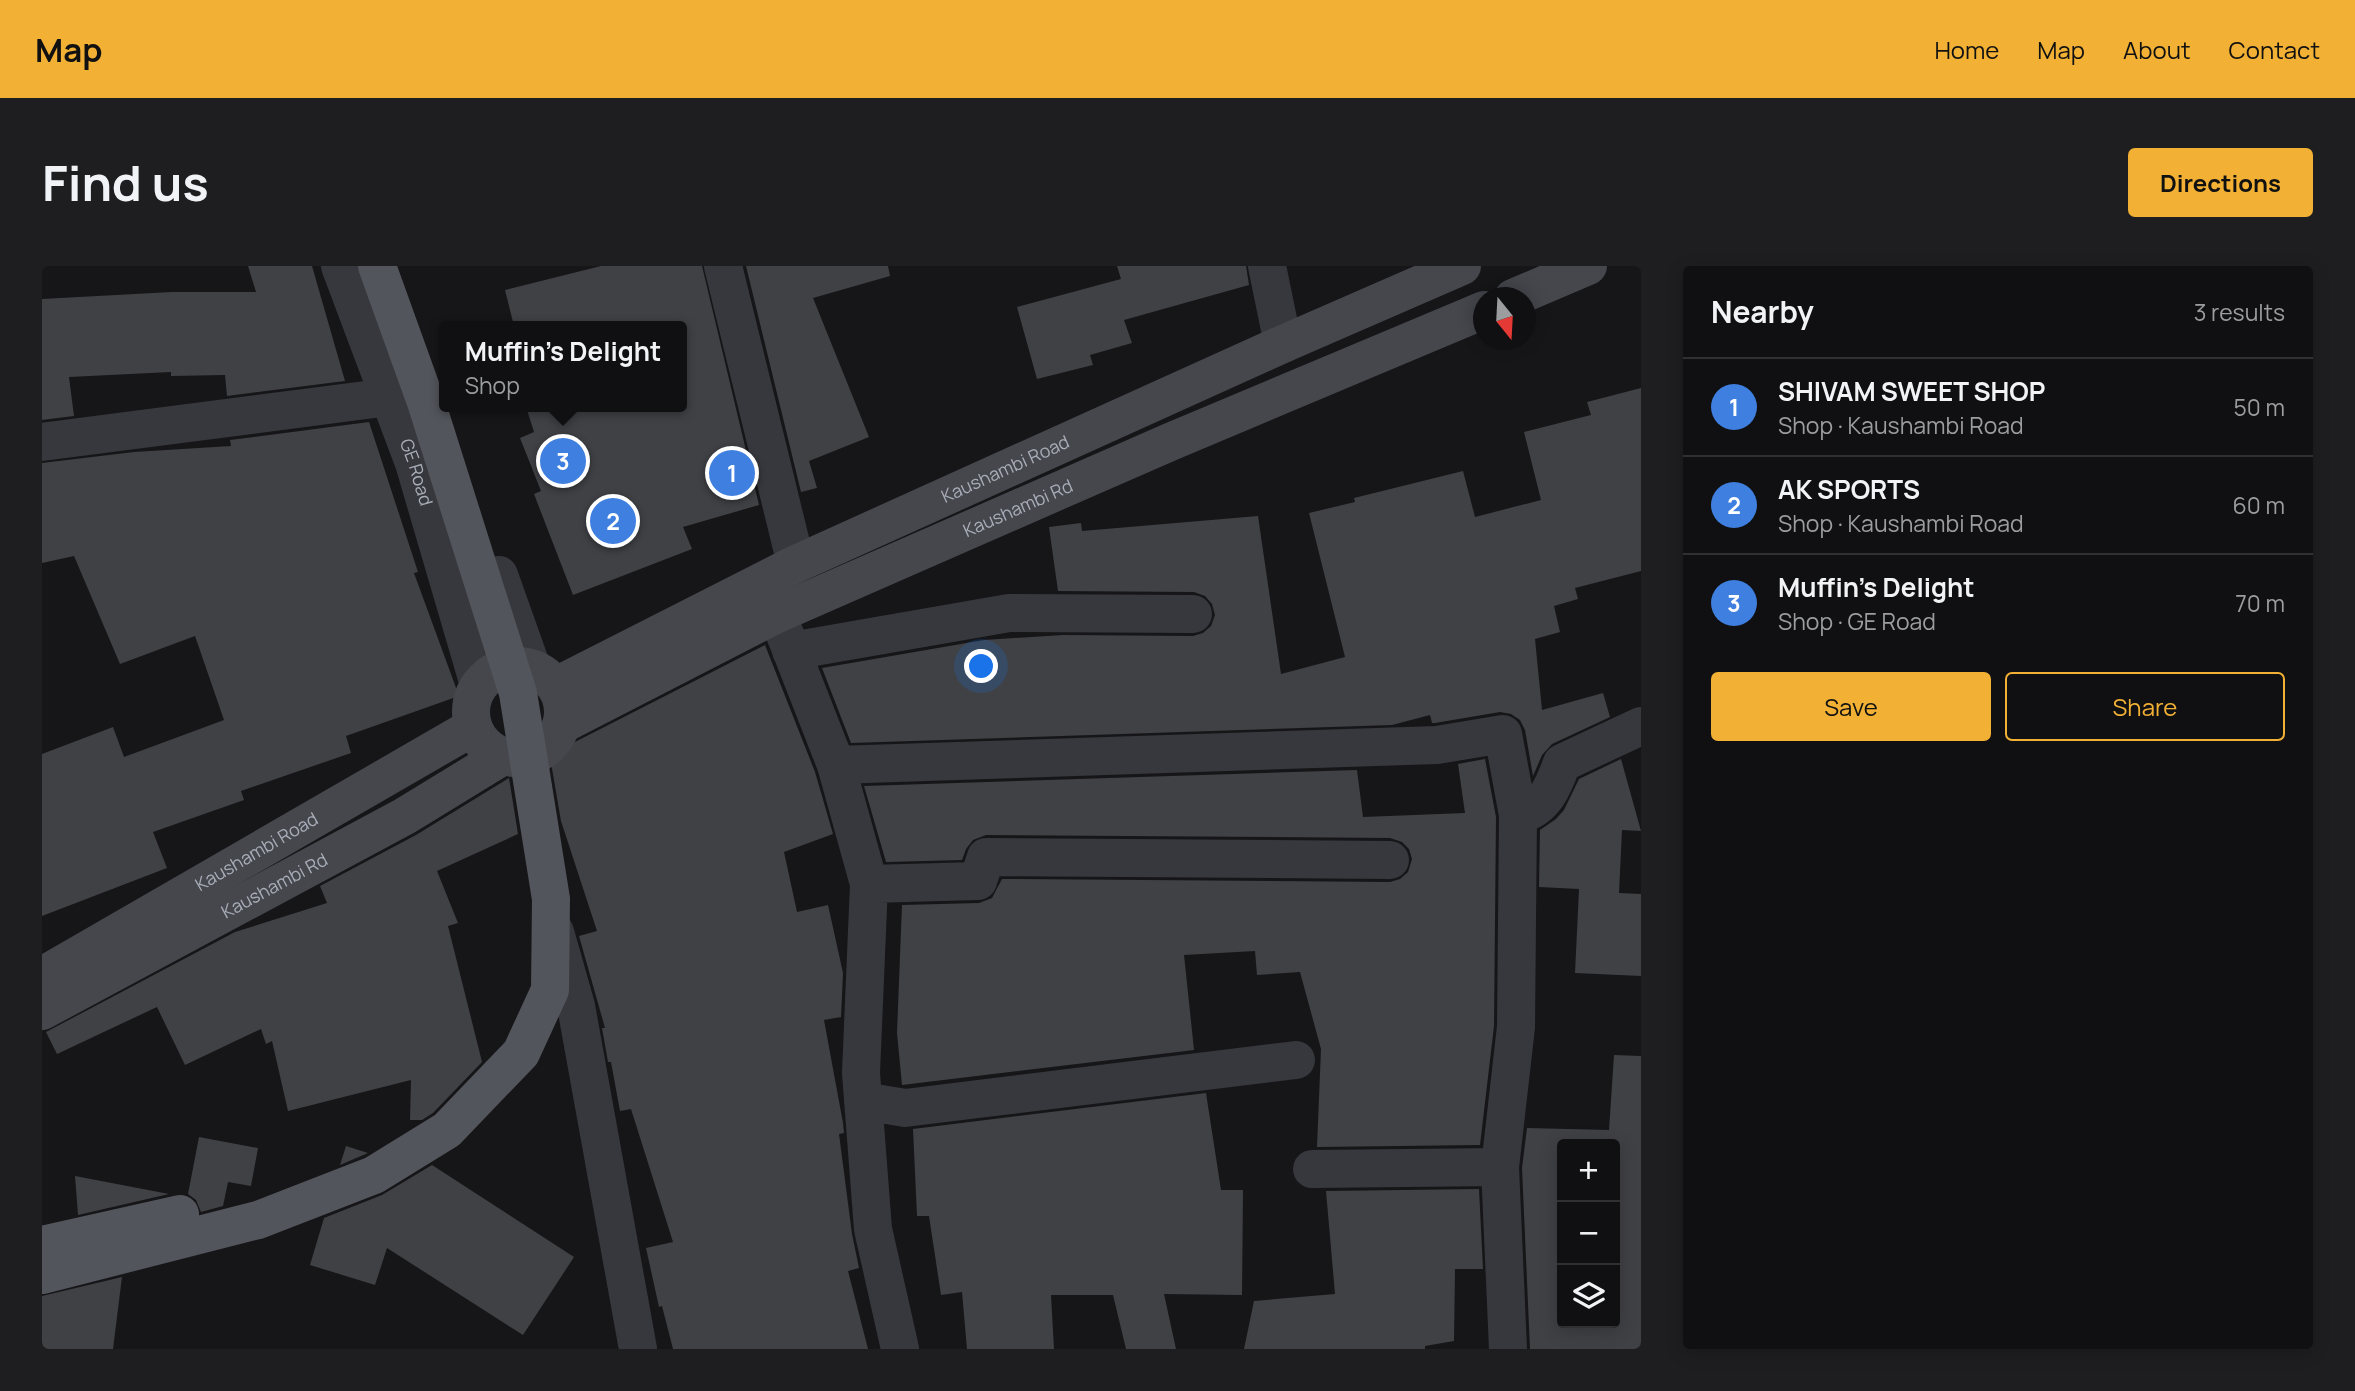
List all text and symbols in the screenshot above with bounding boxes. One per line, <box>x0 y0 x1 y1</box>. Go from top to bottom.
text: Map <box>35 27 103 72</box>
text: Home <box>1934 33 1999 66</box>
text: Map <box>2037 33 2085 66</box>
text: About <box>2123 33 2191 66</box>
text: Contact <box>2229 33 2320 66</box>
button: Directions <box>2128 148 2313 217</box>
text: Find us <box>42 149 209 216</box>
north arrow <box>1473 287 1536 350</box>
text: Nearby <box>1711 291 1814 332</box>
text: 3 results <box>2194 296 2285 328</box>
popup <box>439 321 687 412</box>
text: Muffin's Delight <box>465 333 661 369</box>
text: Shop <box>465 369 520 401</box>
text: SHIVAM SWEET SHOP <box>1778 373 2045 409</box>
text: 1 <box>1729 391 1739 423</box>
text: 50 m <box>2234 391 2285 423</box>
text: Shop · Kaushambi Road <box>1778 409 2024 441</box>
street label: Kaushambi Road <box>937 429 1073 508</box>
street label: GE Road <box>395 435 439 509</box>
pin: 3 <box>540 435 586 487</box>
pin: 1 <box>709 447 755 499</box>
text: AK SPORTS <box>1778 471 1920 507</box>
street label: Kaushambi Rd <box>959 473 1076 542</box>
text: 2 <box>1727 489 1741 521</box>
text: 60 m <box>2233 489 2285 521</box>
pin: 2 <box>590 495 636 547</box>
text: Shop · Kaushambi Road <box>1778 507 2024 539</box>
text: Muffin's Delight <box>1778 569 1975 605</box>
text: 3 <box>1727 587 1741 619</box>
text: 70 m <box>2235 587 2285 619</box>
text: Shop · GE Road <box>1778 605 1936 637</box>
your location <box>964 649 998 683</box>
button: Save <box>1711 672 1991 741</box>
button: Share <box>2005 672 2285 741</box>
street label: Kaushambi Road <box>191 806 322 896</box>
street label: Kaushambi Rd <box>217 847 331 924</box>
map controls <box>1557 1139 1620 1328</box>
button: + <box>1557 1139 1620 1202</box>
button: − <box>1557 1202 1620 1265</box>
button: layers <box>1557 1265 1620 1328</box>

